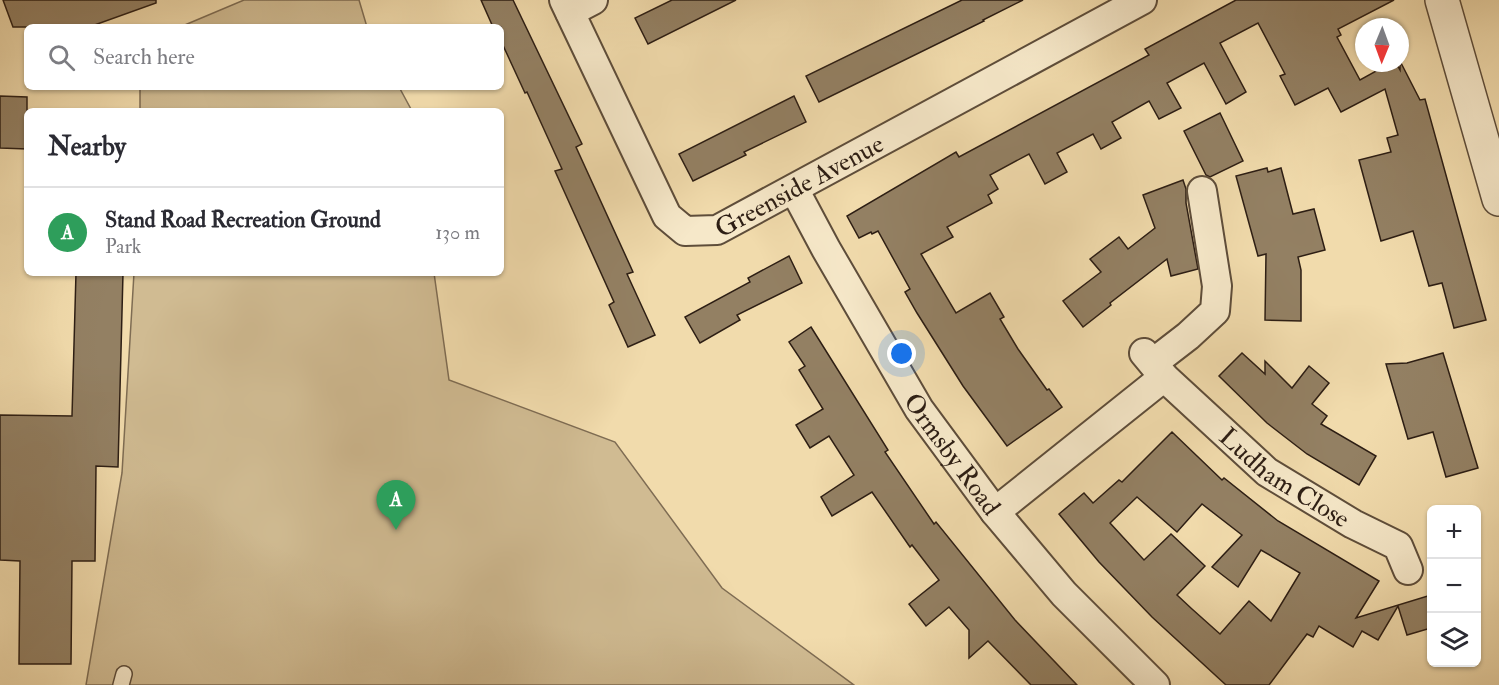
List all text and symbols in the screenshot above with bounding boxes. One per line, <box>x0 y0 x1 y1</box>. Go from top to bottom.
north arrow <box>1355 18 1409 72</box>
search box <box>24 24 504 90</box>
icon: search <box>45 41 78 74</box>
text: Search here <box>93 43 195 71</box>
street label: Greenside Avenue <box>710 128 889 245</box>
text: Nearby <box>48 131 126 163</box>
text: Stand Road Recreation Ground <box>105 206 381 234</box>
text: A <box>61 220 74 245</box>
text: 130 m <box>435 220 480 245</box>
text: Park <box>105 234 141 259</box>
your location <box>887 339 916 368</box>
street label: Ormsby Road <box>896 388 1007 522</box>
street label: Ludham Close <box>1212 421 1355 535</box>
pin: A <box>376 480 416 530</box>
map controls <box>1427 505 1481 667</box>
button: + <box>1427 505 1481 559</box>
button: − <box>1427 559 1481 613</box>
button: layers <box>1427 613 1481 667</box>

